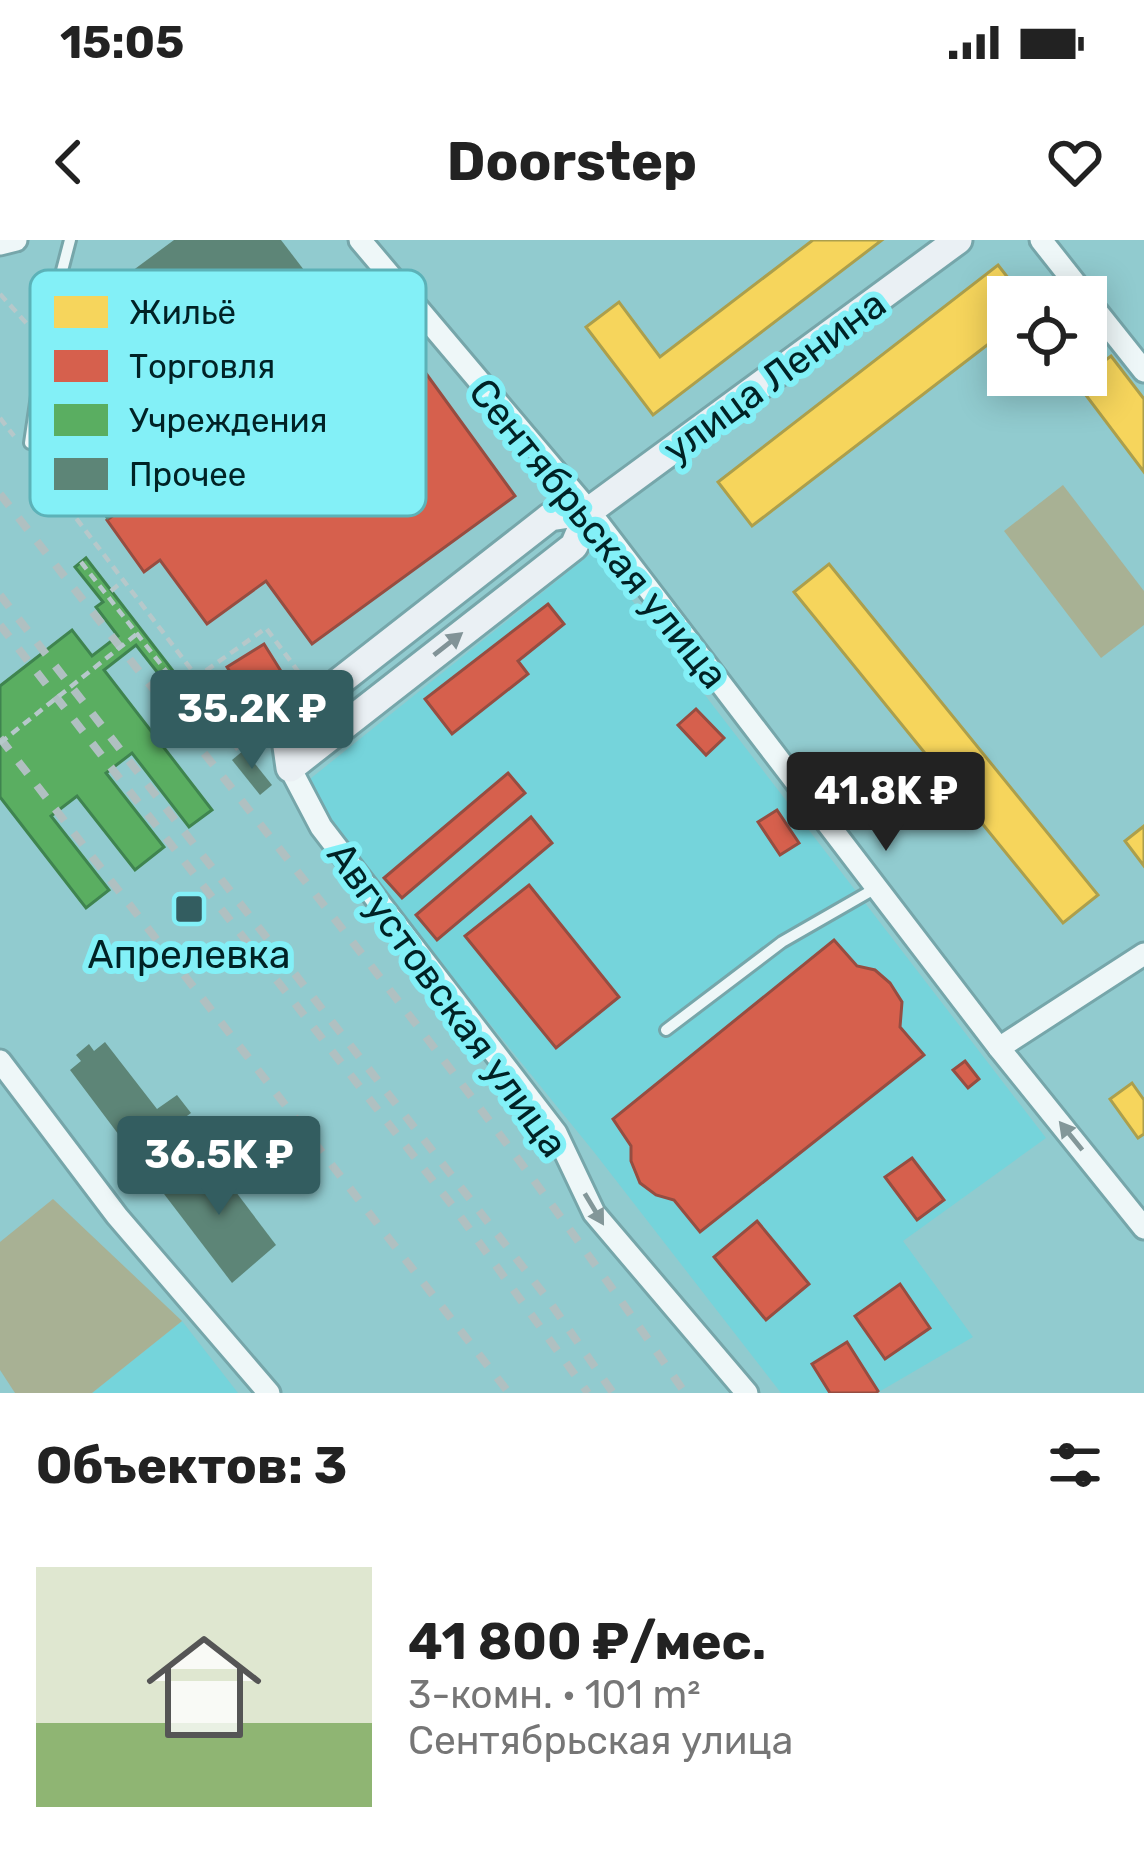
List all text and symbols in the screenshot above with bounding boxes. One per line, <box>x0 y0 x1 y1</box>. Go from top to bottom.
text: 15:05 <box>60 16 184 69</box>
icon: back <box>36 129 102 195</box>
icon: heart <box>1042 129 1108 195</box>
text: Doorstep <box>447 130 697 194</box>
legend <box>30 270 426 516</box>
map controls <box>987 276 1107 396</box>
button: locate <box>987 276 1107 396</box>
street label: улица Ленина <box>654 281 895 473</box>
text: Жильё <box>129 293 236 332</box>
text: Торговля <box>129 347 275 386</box>
street label: Сентябрьская улица <box>459 369 737 698</box>
text: Учреждения <box>129 401 328 440</box>
text: Прочее <box>129 455 246 494</box>
one-way arrow <box>433 632 464 657</box>
pin: 35.2K ₽ <box>141 670 363 772</box>
text: 35.2K ₽ <box>177 686 327 732</box>
pin: 41.8K ₽ <box>775 752 997 854</box>
text: 41.8K ₽ <box>814 768 958 814</box>
street label: Августовская улица <box>317 833 577 1166</box>
marker: Апрелевка <box>173 893 205 925</box>
place label: Апрелевка <box>88 932 290 978</box>
pin: 36.5K ₽ <box>108 1116 330 1218</box>
one-way arrow <box>1058 1121 1084 1152</box>
text: 36.5K ₽ <box>144 1132 294 1178</box>
one-way arrow <box>583 1192 604 1226</box>
icon: filters <box>1042 1432 1108 1498</box>
text: Объектов: 3 <box>36 1435 347 1496</box>
text: 41 800 ₽/мес. <box>408 1611 766 1672</box>
icon: home <box>132 1615 276 1759</box>
text: 3-комн. · 101 m² <box>408 1672 701 1718</box>
text: Сентябрьская улица <box>408 1718 793 1764</box>

